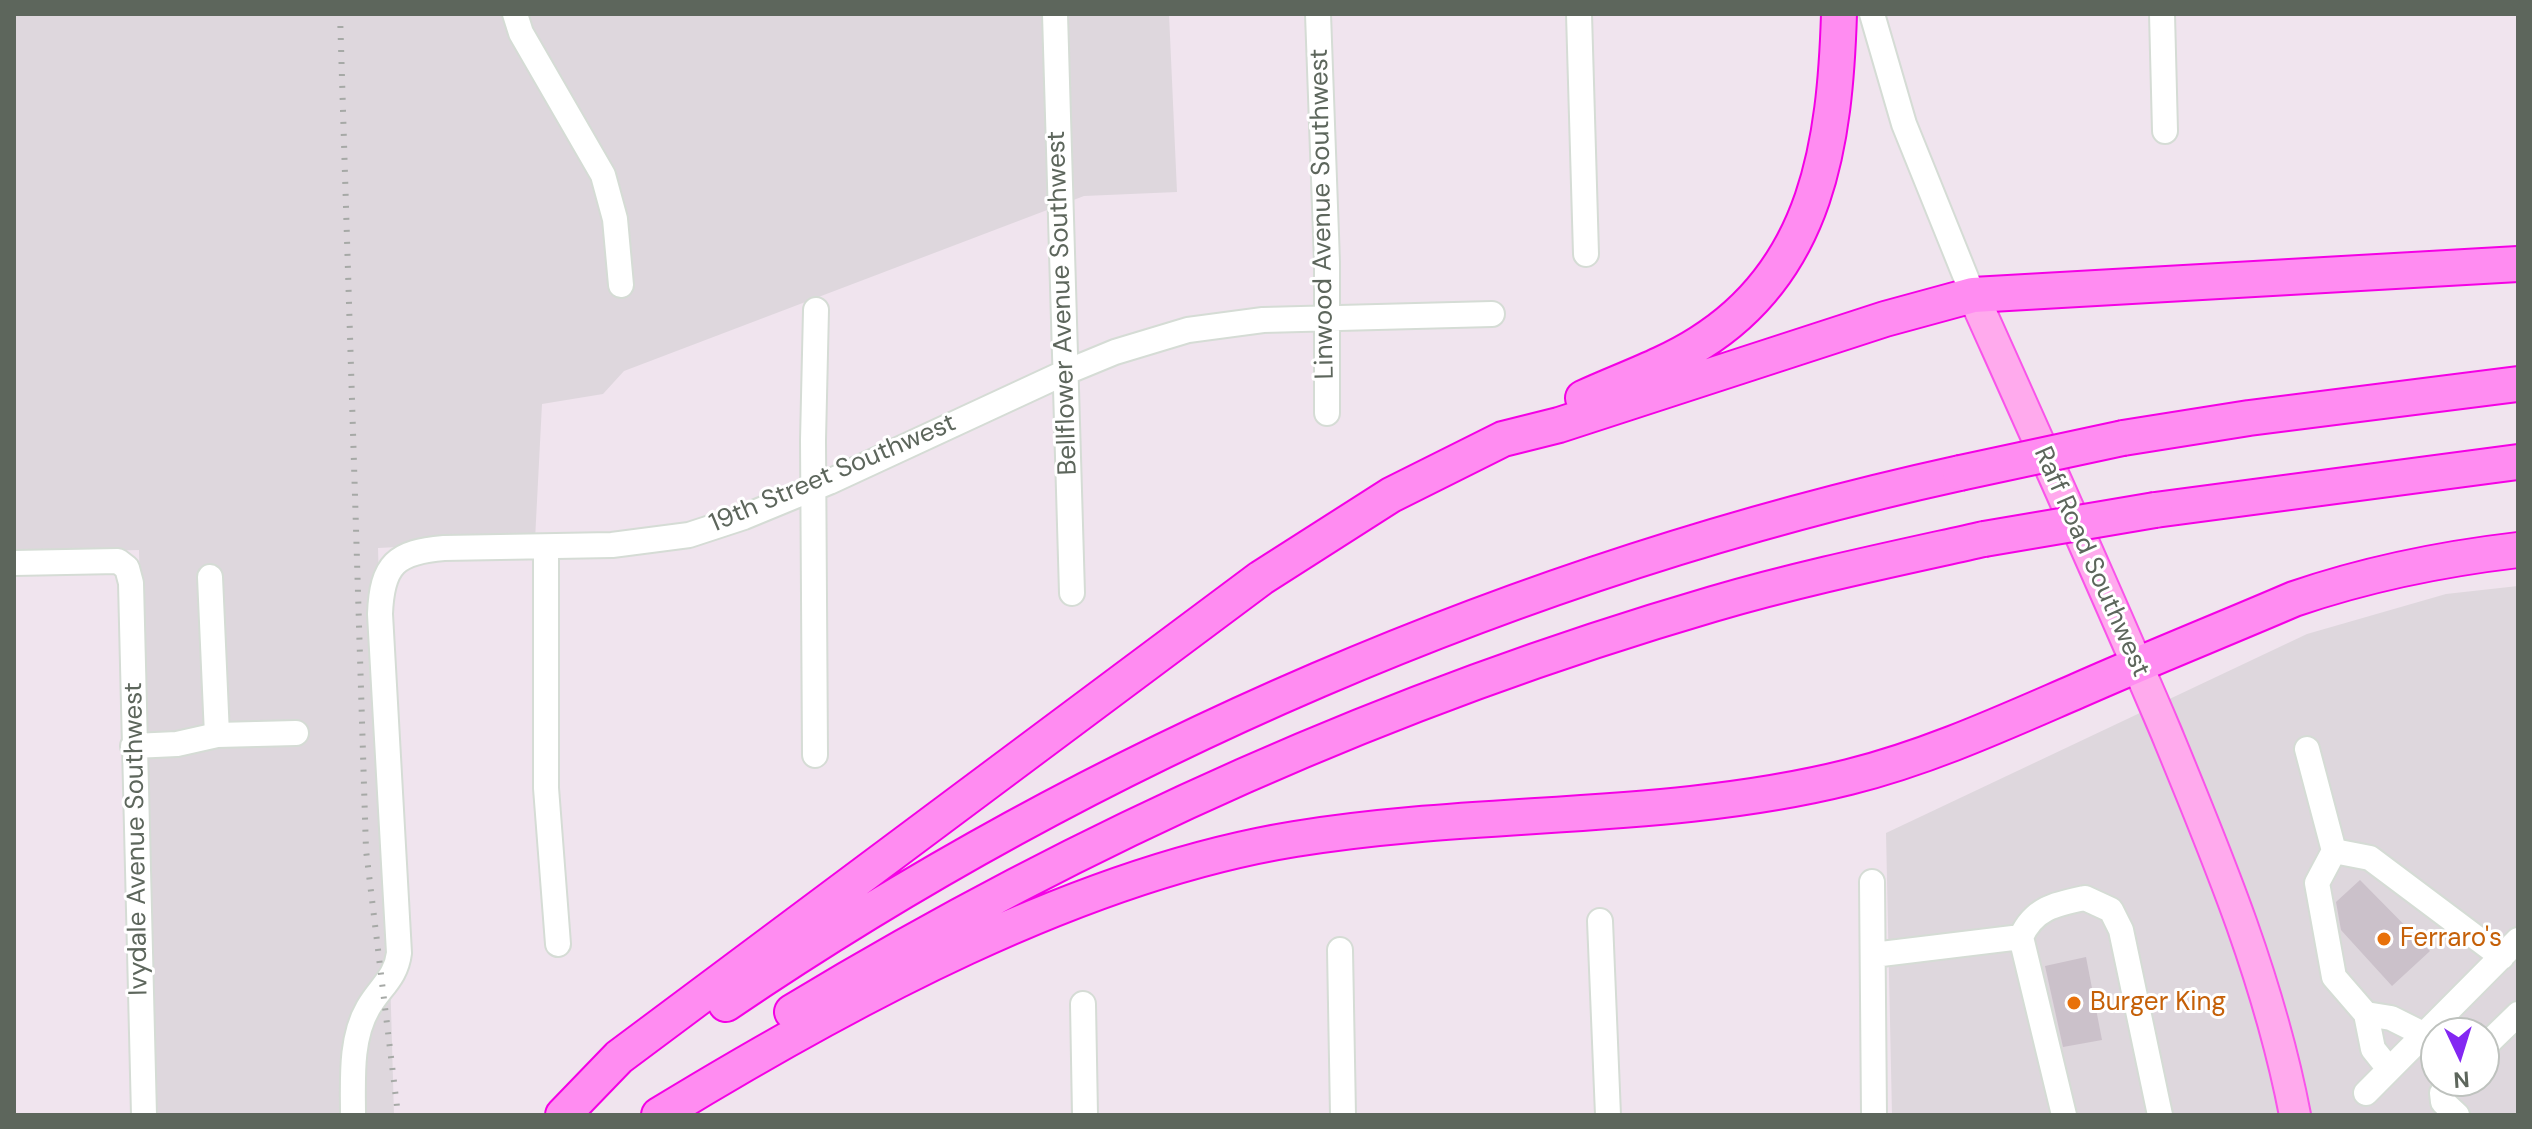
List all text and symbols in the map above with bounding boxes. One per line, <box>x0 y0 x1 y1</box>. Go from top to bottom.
street label: Linwood Avenue Southwest <box>1305 48 1341 380</box>
street label: Bellflower Avenue Southwest <box>1041 130 1085 476</box>
street label: 19th Street Southwest <box>705 408 961 540</box>
street label: Raff Road Southwest <box>2026 442 2156 682</box>
street label: Ivydale Avenue Southwest <box>119 682 155 996</box>
place label: Ferraro's <box>2400 923 2502 955</box>
marker: Ferraro's <box>2375 930 2393 948</box>
place label: Burger King <box>2090 987 2226 1019</box>
marker: Burger King <box>2065 994 2083 1012</box>
north arrow <box>2420 1017 2500 1097</box>
text: N <box>2453 1064 2471 1094</box>

